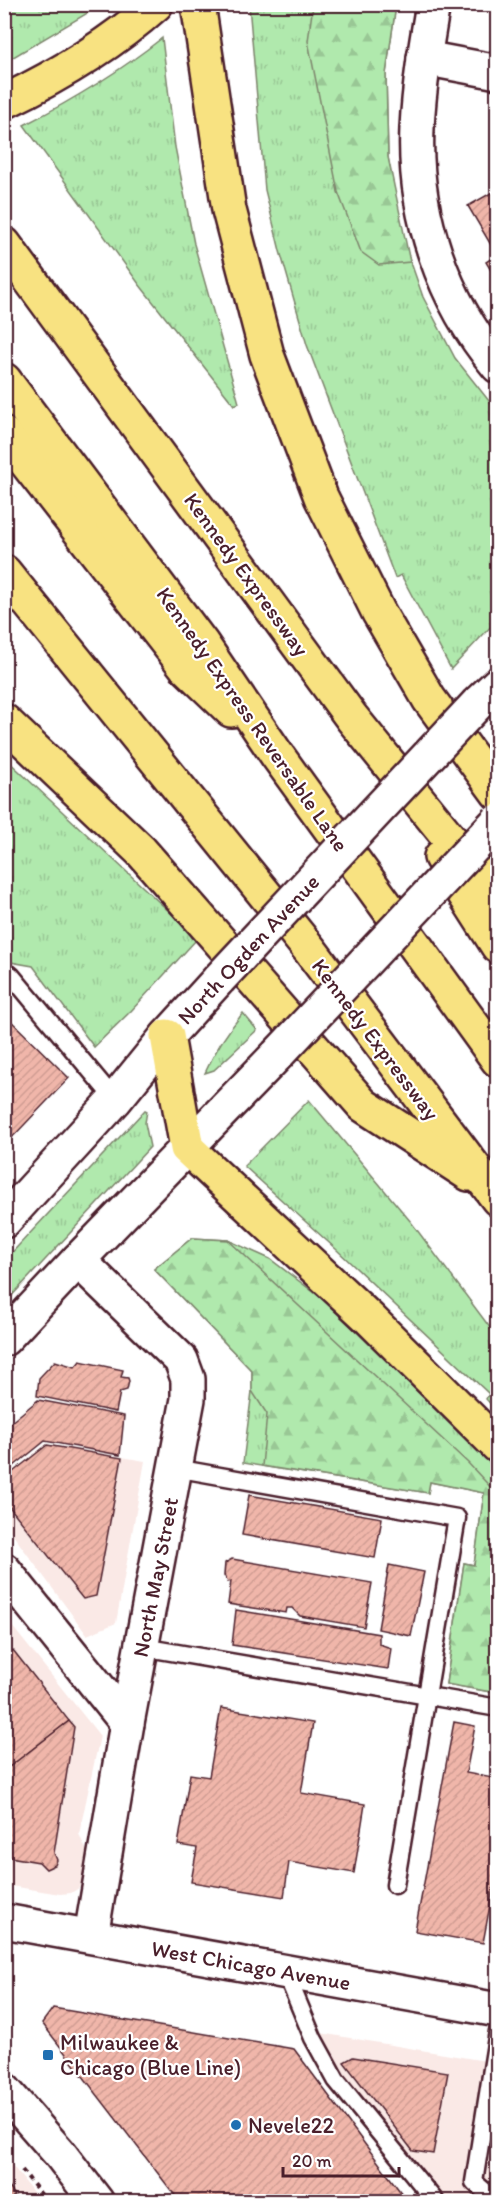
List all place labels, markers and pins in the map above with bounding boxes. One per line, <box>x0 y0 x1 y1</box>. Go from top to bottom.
place label: Milwaukee & Chicago (Blue Line) <box>60 2029 241 2081</box>
marker: Milwaukee & Chicago (Blue Line) <box>41 2048 55 2062</box>
place label: Nevele22 <box>248 2112 334 2139</box>
marker: Nevele22 <box>229 2118 243 2132</box>

